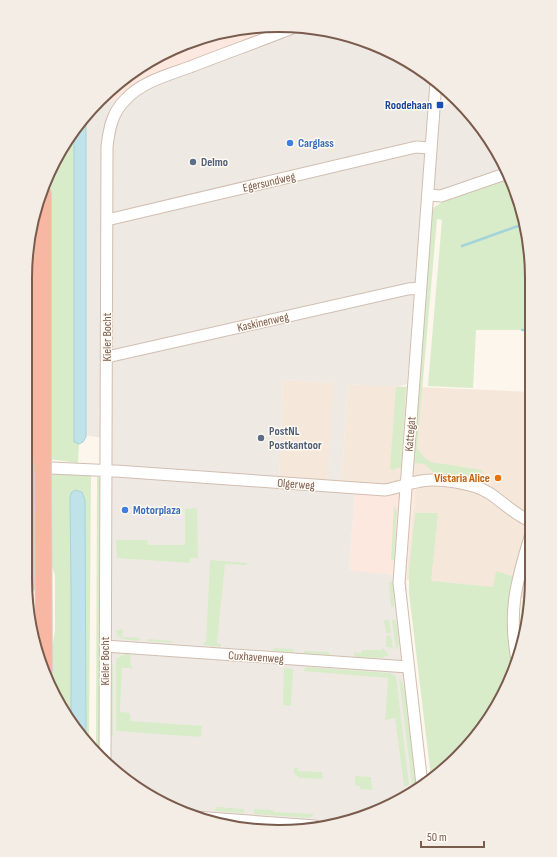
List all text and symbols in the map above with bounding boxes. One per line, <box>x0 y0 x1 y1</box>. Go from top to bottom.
place label: Roodehaan <box>385 98 432 113</box>
marker: Roodehaan <box>435 100 445 110</box>
place label: Carglass <box>298 136 334 151</box>
marker: Carglass <box>285 138 295 148</box>
place label: Delmo <box>201 155 228 170</box>
marker: Delmo <box>188 157 198 167</box>
street label: Egersundweg <box>241 169 297 196</box>
street label: Kaskinenweg <box>236 309 291 336</box>
street label: Kieler Bocht <box>100 312 115 361</box>
street label: Kattegat <box>402 416 420 452</box>
place label: PostNL Postkantoor <box>269 424 322 453</box>
marker: PostNL Postkantoor <box>256 433 266 443</box>
place label: Vistaria Alice <box>434 471 490 486</box>
marker: Vistaria Alice <box>493 473 503 483</box>
street label: Olgerweg <box>277 476 315 493</box>
place label: Motorplaza <box>133 503 181 518</box>
marker: Motorplaza <box>120 505 130 515</box>
street label: Kieler Bocht <box>98 636 113 685</box>
street label: Cuxhavenweg <box>228 648 285 667</box>
scale bar <box>421 823 484 849</box>
text: 50 m <box>427 830 447 845</box>

